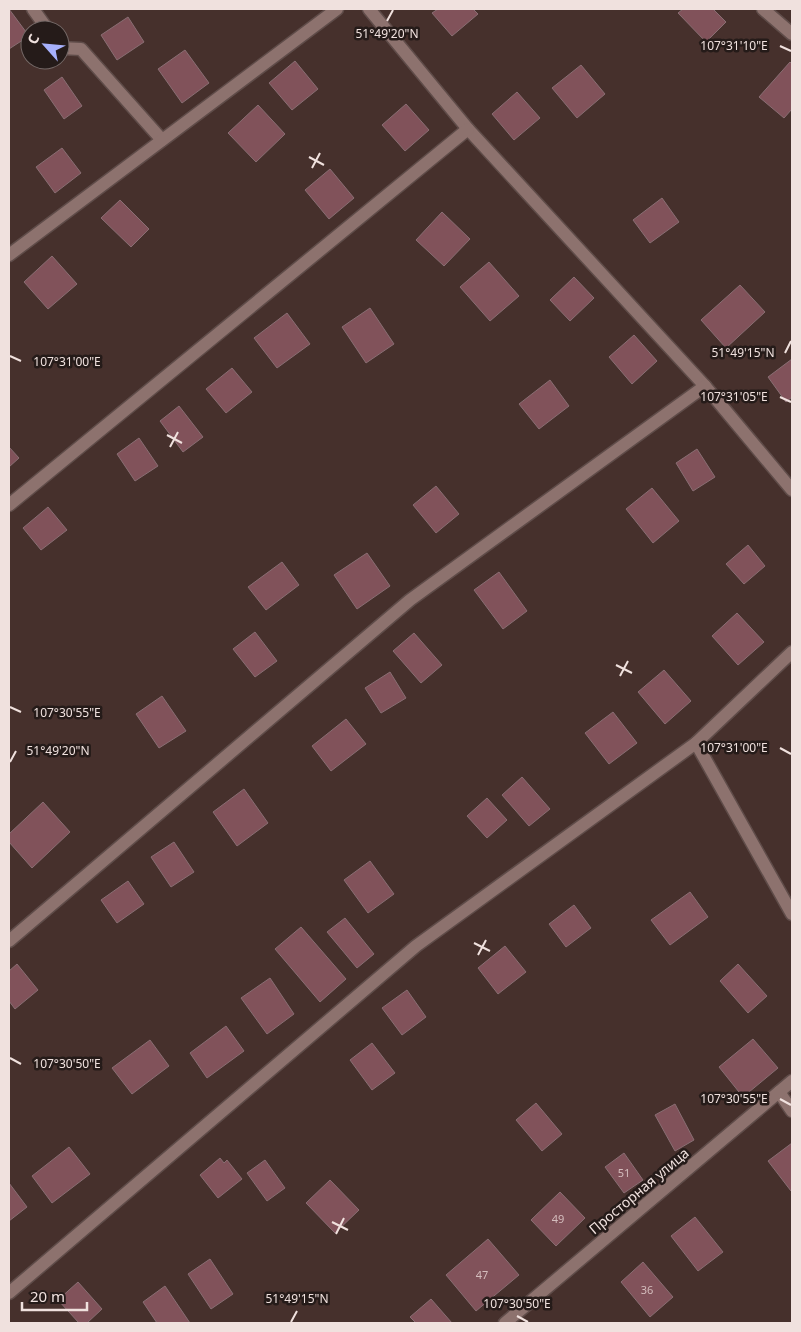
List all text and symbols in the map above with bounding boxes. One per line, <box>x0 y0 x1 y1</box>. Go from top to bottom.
north arrow <box>20 20 70 70</box>
text: 51°49'20"N <box>355 25 419 42</box>
text: С <box>22 31 43 47</box>
text: 107°31'10"E <box>700 37 768 54</box>
text: 51°49'15"N <box>711 344 775 361</box>
text: 107°31'00"E <box>33 353 101 370</box>
text: 107°31'05"E <box>700 388 768 405</box>
text: 107°30'55"E <box>33 704 101 721</box>
text: 107°31'00"E <box>700 739 768 756</box>
text: 51°49'20"N <box>26 742 90 759</box>
text: 107°30'50"E <box>33 1055 101 1072</box>
text: 107°30'55"E <box>700 1090 768 1107</box>
street label: Просторная улица <box>585 1143 693 1238</box>
house number: 51 <box>618 1165 630 1180</box>
house number: 49 <box>552 1211 564 1226</box>
house number: 47 <box>476 1267 488 1282</box>
scale bar <box>22 1280 88 1312</box>
house number: 36 <box>641 1282 653 1297</box>
text: 20 m <box>30 1286 65 1306</box>
text: 51°49'15"N <box>265 1290 329 1307</box>
text: 107°30'50"E <box>483 1295 551 1312</box>

